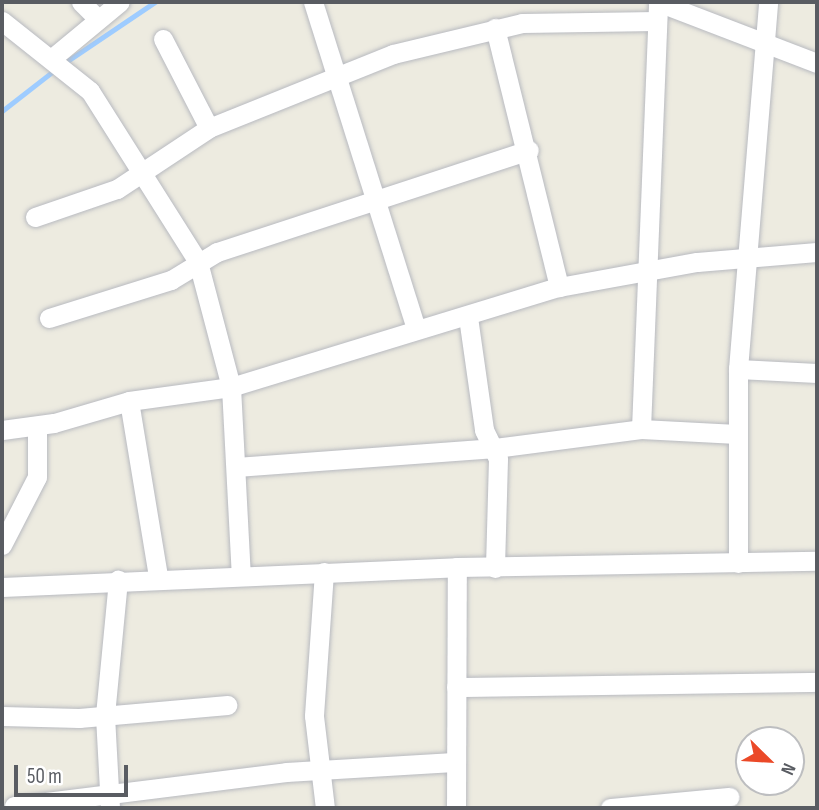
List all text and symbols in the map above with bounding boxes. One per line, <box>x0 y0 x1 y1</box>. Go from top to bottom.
north arrow <box>735 726 805 796</box>
scale bar <box>18 750 131 794</box>
text: N <box>775 760 800 778</box>
text: 50 m <box>27 764 62 789</box>

